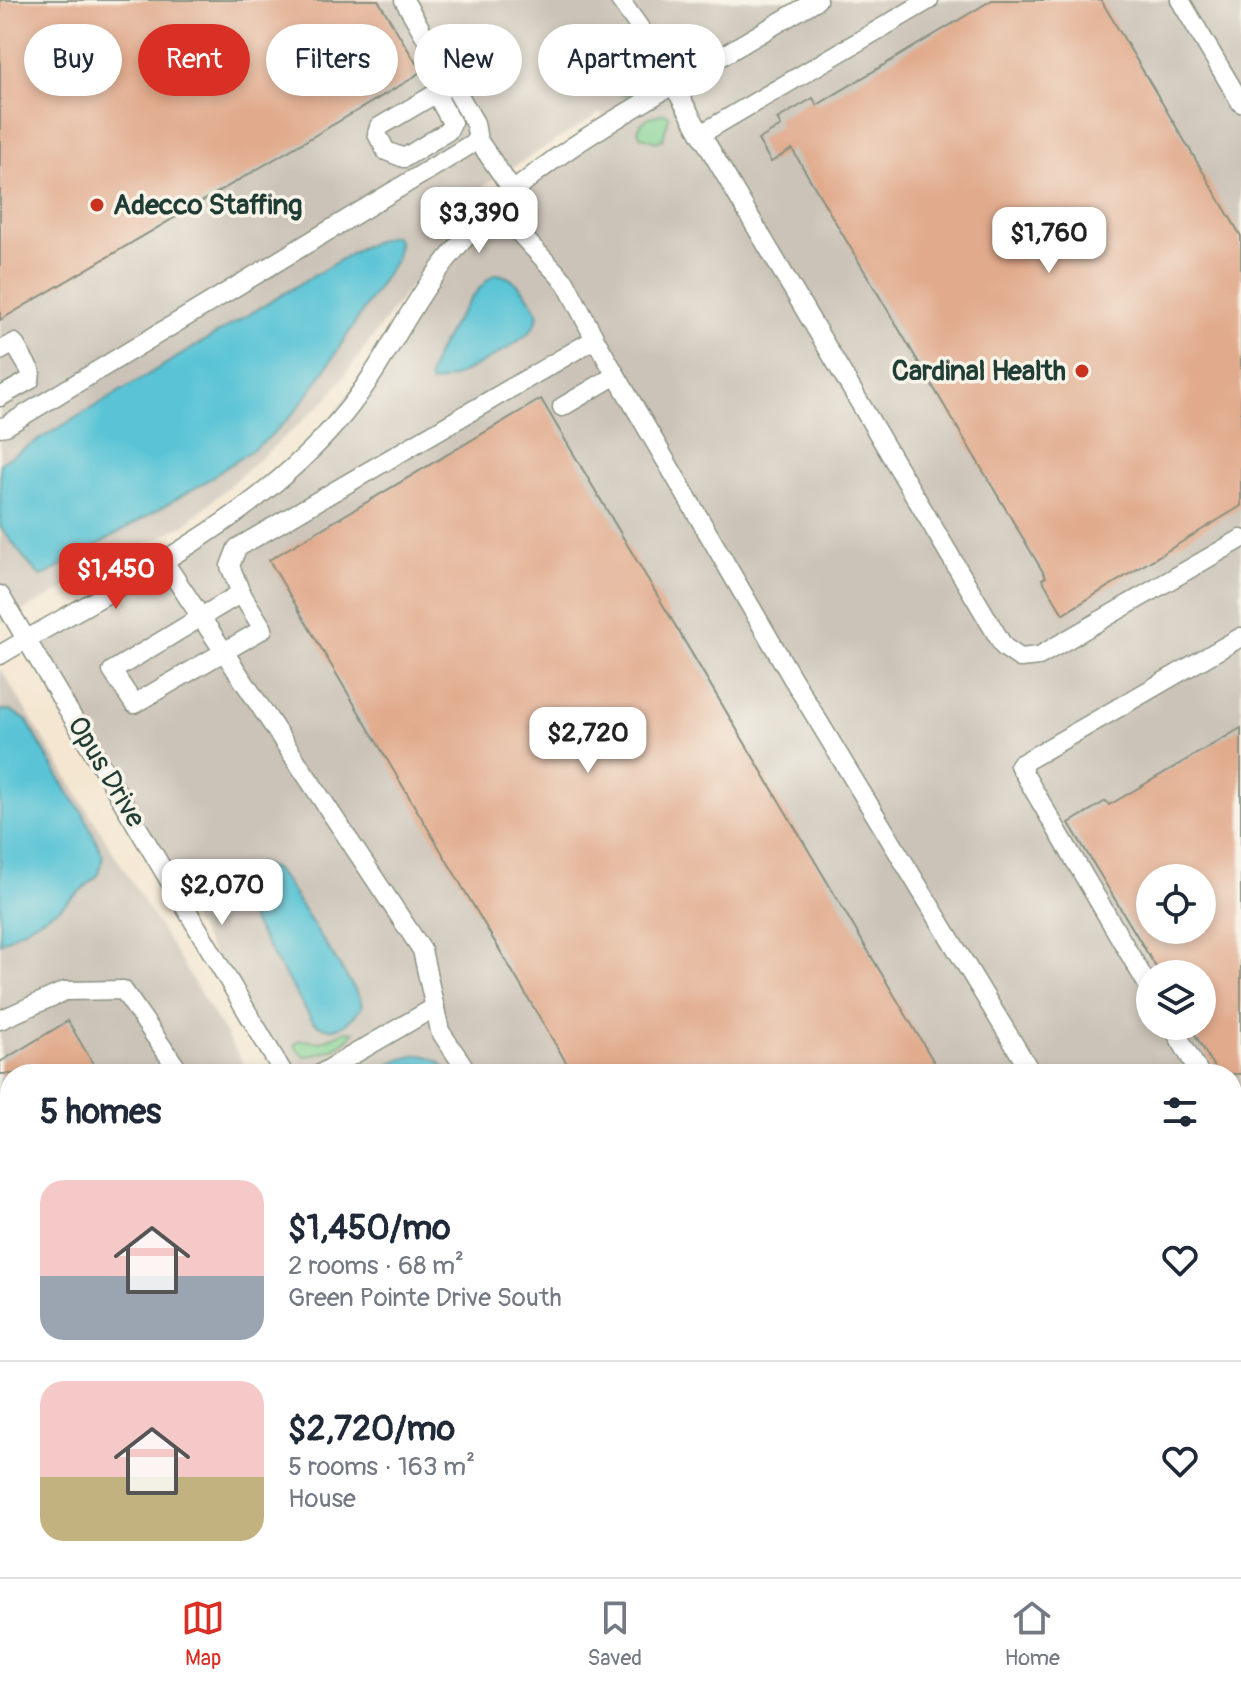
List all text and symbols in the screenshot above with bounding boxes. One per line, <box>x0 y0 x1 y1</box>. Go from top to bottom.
chip: Buy <box>24 24 122 96</box>
chip: Rent <box>138 24 250 96</box>
chip: Filters <box>266 24 398 96</box>
chip: New <box>414 24 522 96</box>
chip: Apartment <box>538 24 725 96</box>
pin: $3,390 <box>414 187 544 255</box>
place label: Adecco Staffing <box>113 188 302 223</box>
marker: Adecco Staffing <box>88 196 106 214</box>
text: $3,390 <box>439 197 519 229</box>
pin: $1,760 <box>984 207 1114 275</box>
text: $1,760 <box>1010 217 1088 249</box>
place label: Cardinal Health <box>892 354 1066 389</box>
marker: Cardinal Health <box>1073 362 1091 380</box>
pin: $1,450 <box>51 543 181 611</box>
text: $1,450 <box>77 553 155 585</box>
pin: $2,720 <box>523 707 653 775</box>
street label: Opus Drive <box>59 710 153 834</box>
text: $2,720 <box>547 717 629 749</box>
pin: $2,070 <box>157 859 287 927</box>
map controls <box>1136 864 1216 1040</box>
button: locate <box>1136 864 1216 944</box>
text: $2,070 <box>180 869 264 901</box>
button: layers <box>1136 960 1216 1040</box>
icon: filters <box>1158 1090 1202 1134</box>
text: 5 homes <box>40 1091 161 1134</box>
text: $1,450/mo <box>288 1207 450 1250</box>
icon: home <box>104 1212 200 1308</box>
icon: heart <box>1158 1238 1202 1282</box>
text: 2 rooms · 68 m² <box>288 1250 464 1282</box>
text: Green Pointe Drive South <box>288 1282 562 1314</box>
text: $2,720/mo <box>288 1408 455 1451</box>
icon: home <box>104 1413 200 1509</box>
icon: heart <box>1158 1439 1202 1483</box>
text: 5 rooms · 163 m² <box>288 1451 475 1483</box>
text: House <box>288 1483 356 1515</box>
tab: Map <box>181 1596 225 1672</box>
tab: Saved <box>587 1596 642 1672</box>
tab: Home <box>1004 1596 1060 1672</box>

